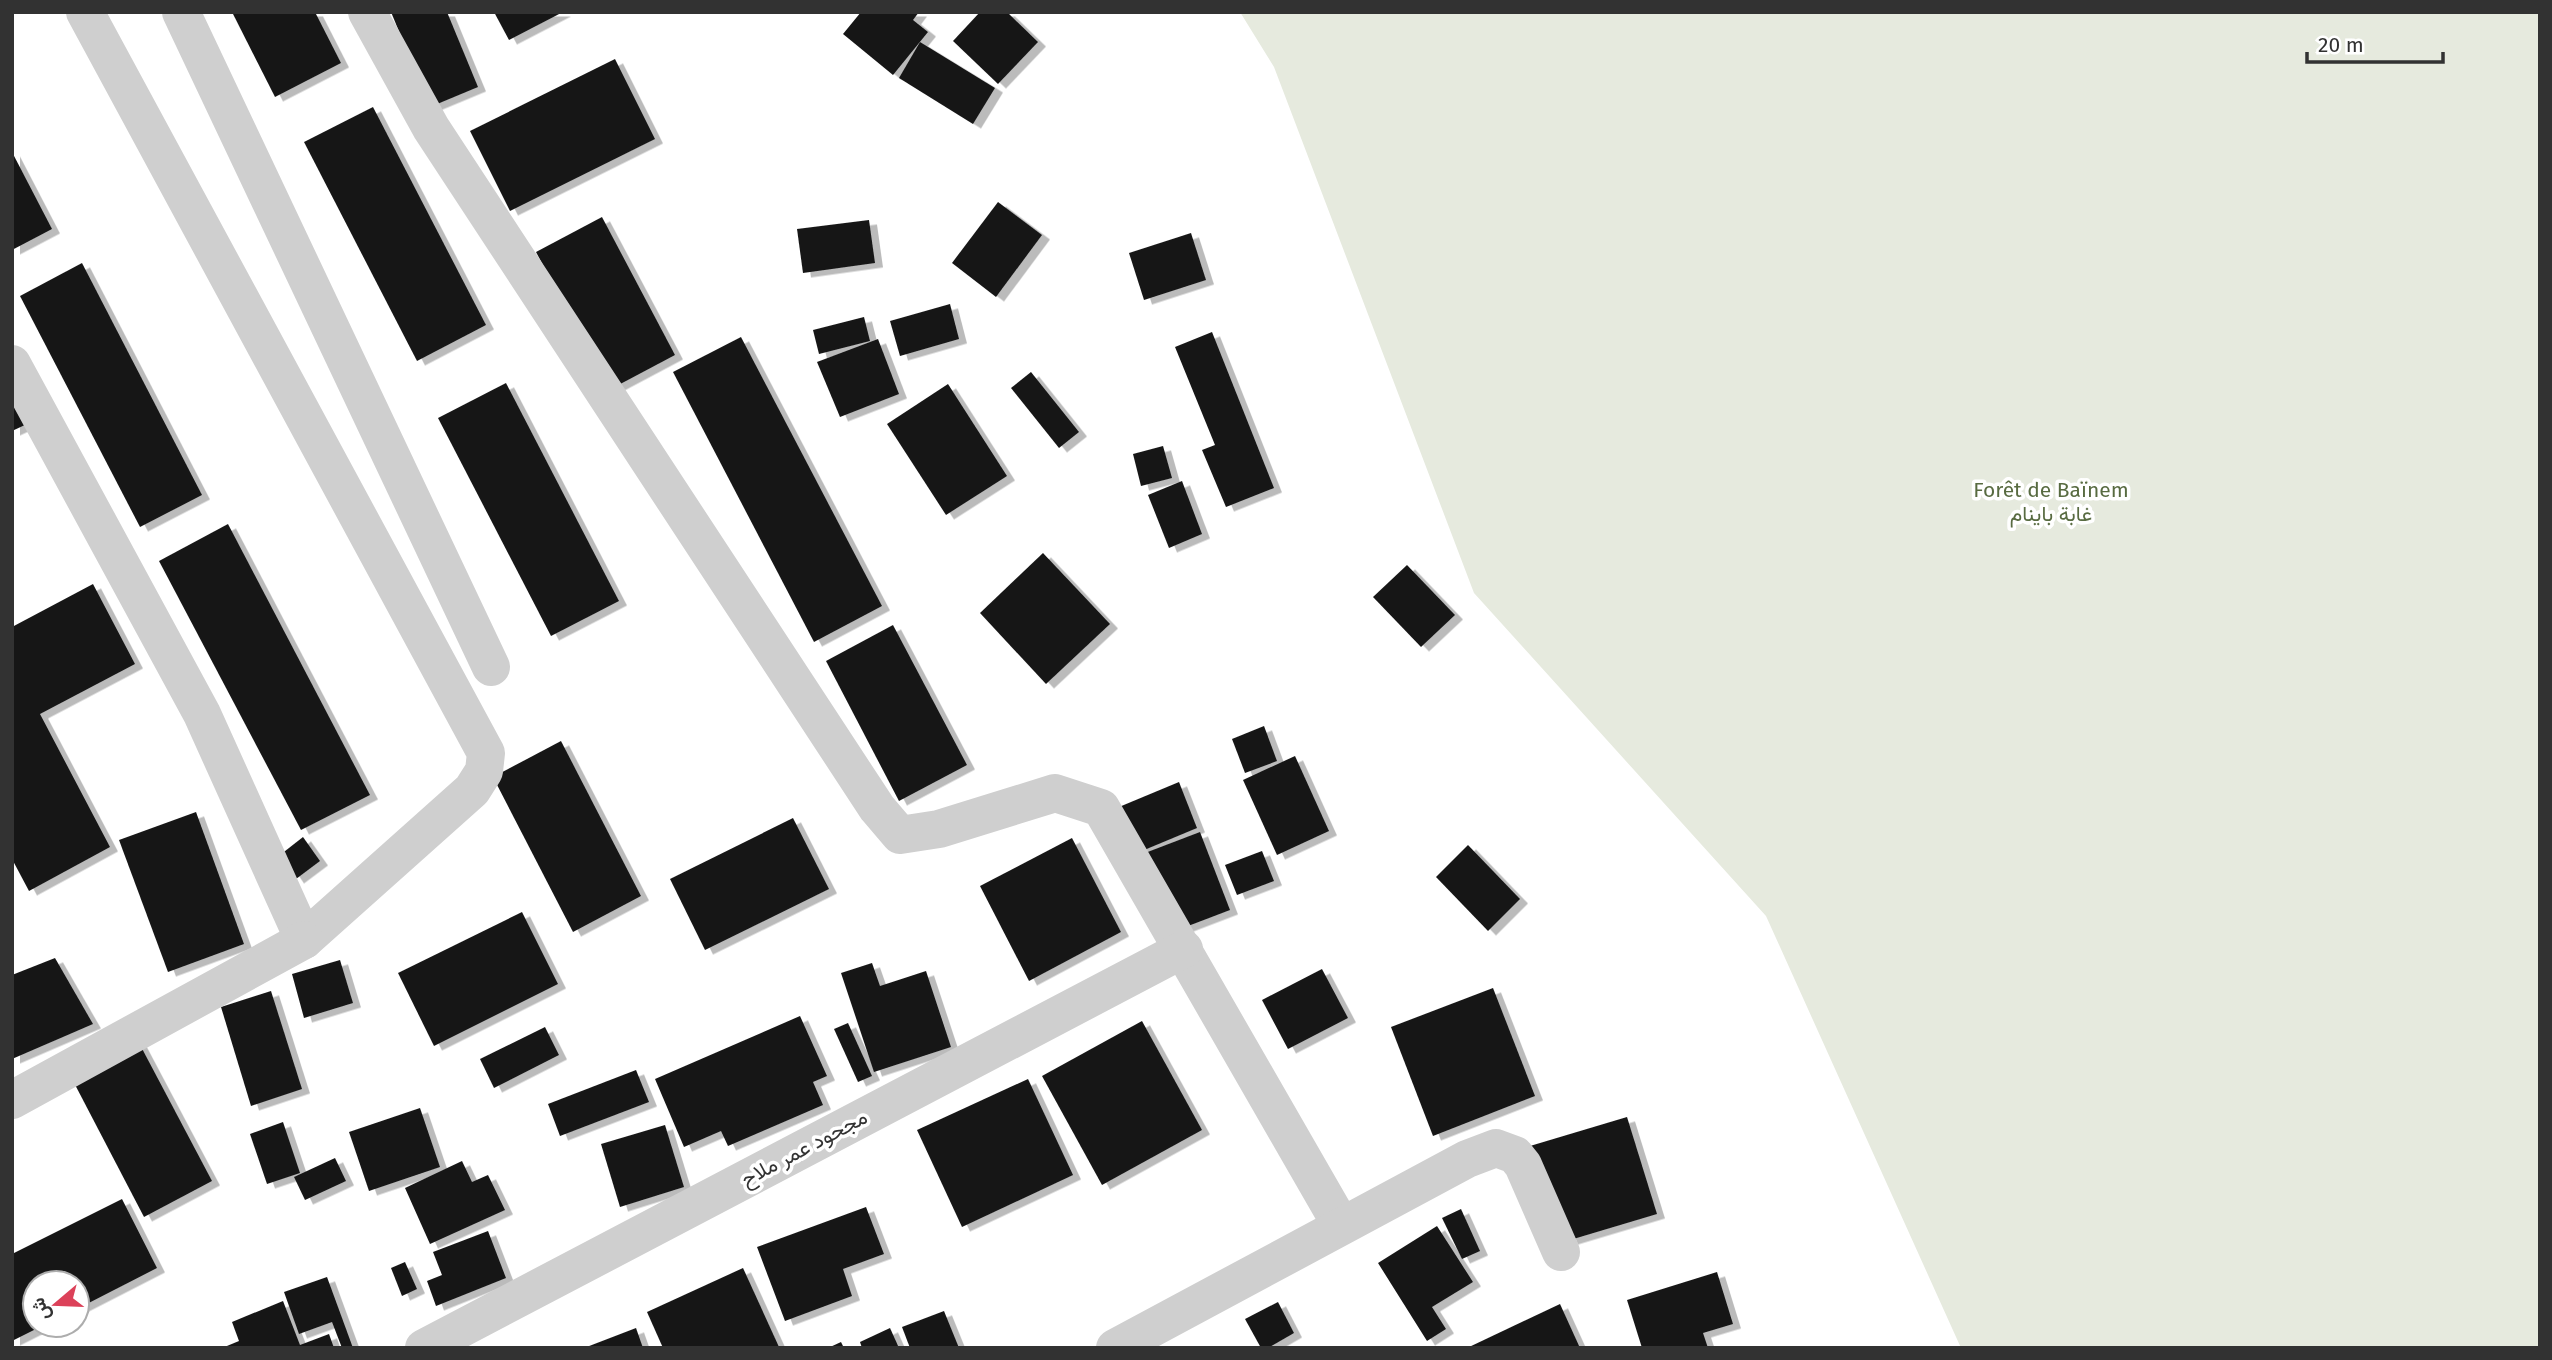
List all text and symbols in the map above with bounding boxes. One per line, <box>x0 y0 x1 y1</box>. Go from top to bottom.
scale bar <box>2307 21 2444 65</box>
text: 20 m <box>2318 32 2364 58</box>
park label: Forêt de Baïnem غابة باينام <box>1973 477 2129 528</box>
street label: مجحود عمر ملاح <box>736 1104 872 1193</box>
north arrow <box>21 1269 91 1339</box>
text: ش <box>26 1295 55 1324</box>

